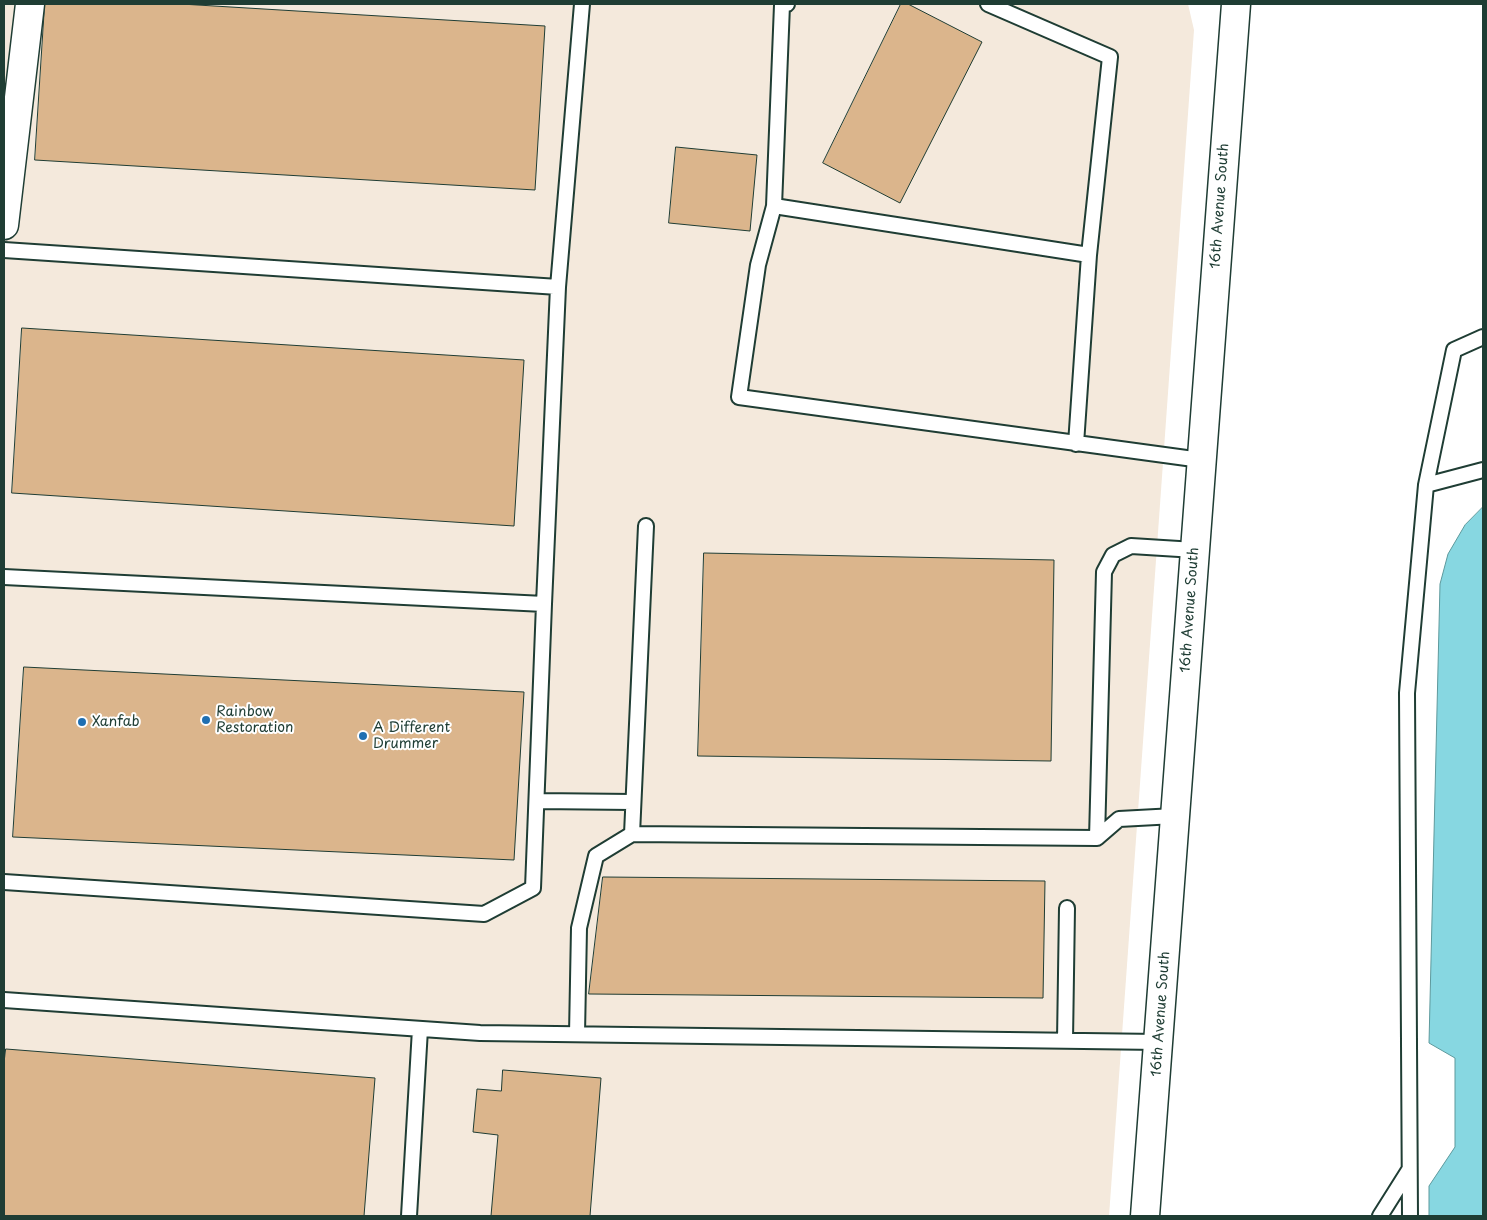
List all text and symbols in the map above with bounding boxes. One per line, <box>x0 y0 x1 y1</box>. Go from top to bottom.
street label: 16th Avenue South <box>1207 143 1233 269</box>
street label: 16th Avenue South <box>1177 547 1203 673</box>
place label: Rainbow Restoration <box>216 704 294 736</box>
place label: Xanfab <box>92 714 140 730</box>
marker: Rainbow Restoration <box>200 714 212 726</box>
marker: Xanfab <box>76 716 88 728</box>
place label: A Different Drummer <box>373 720 450 752</box>
marker: A Different Drummer <box>357 730 369 742</box>
street label: 16th Avenue South <box>1148 951 1174 1077</box>

